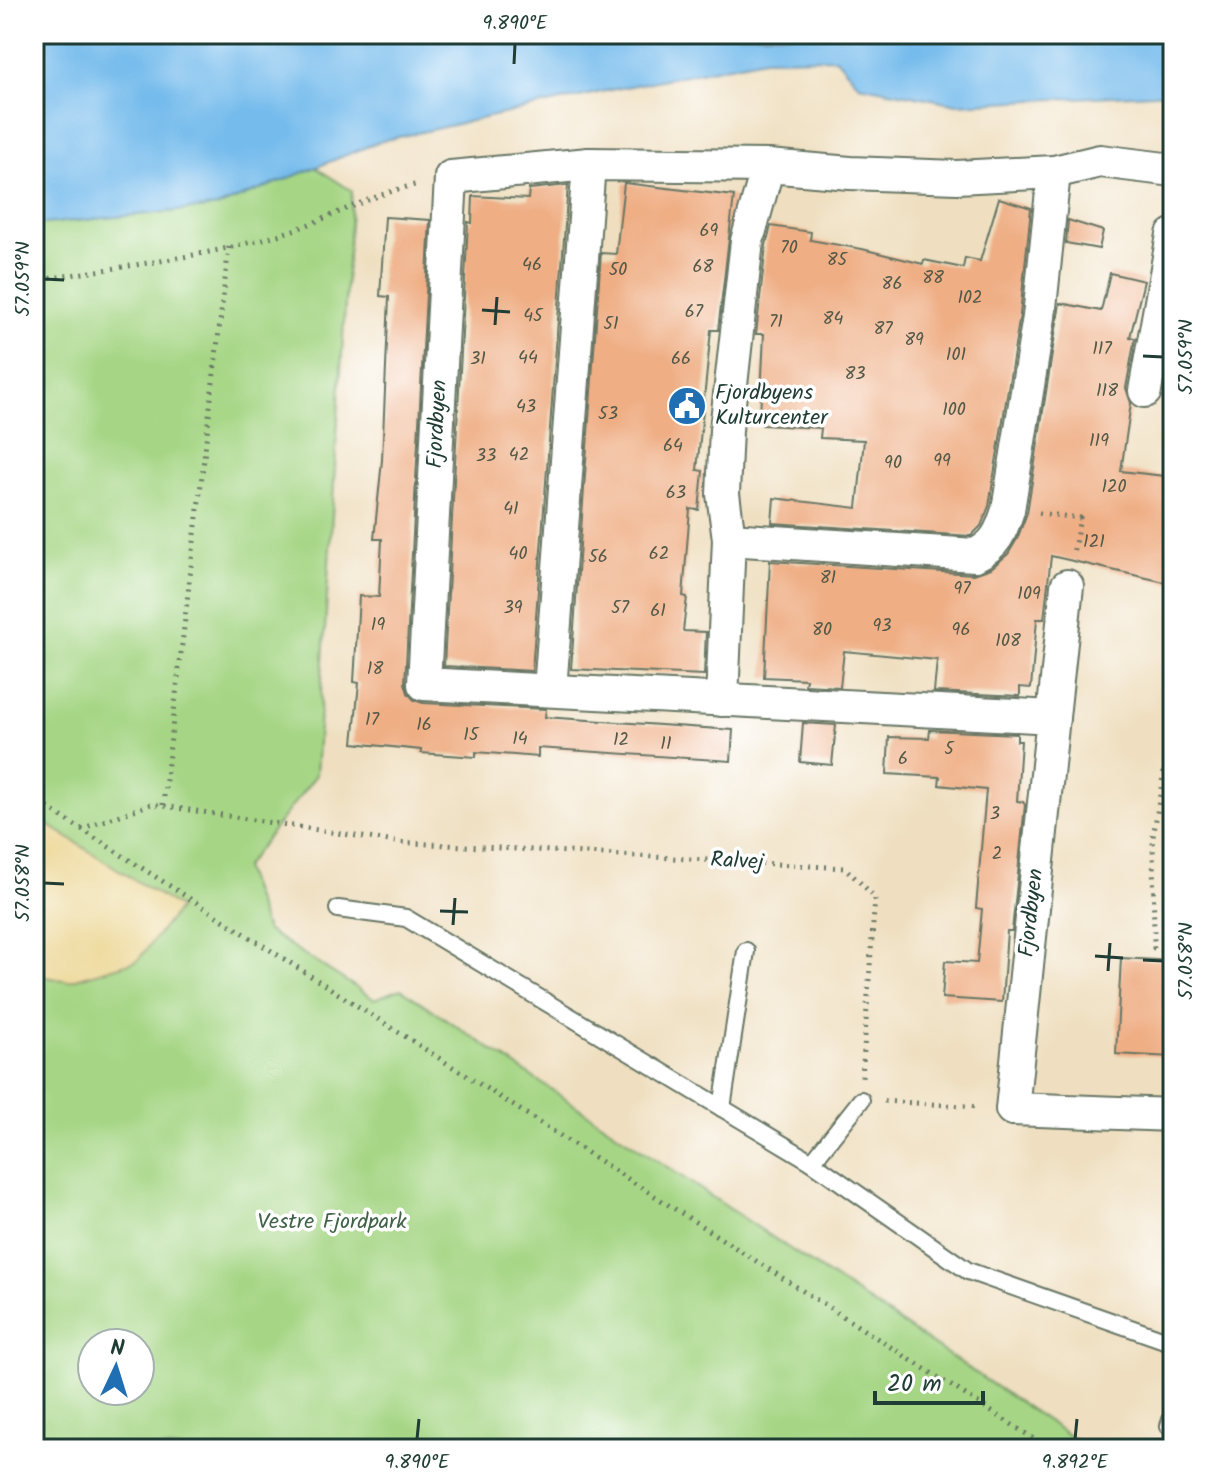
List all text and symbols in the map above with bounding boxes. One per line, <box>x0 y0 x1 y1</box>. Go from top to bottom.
text: 9.890°E <box>483 8 549 40</box>
house number: 69 <box>700 217 719 246</box>
house number: 70 <box>780 234 798 263</box>
text: 57.059°N <box>8 241 40 317</box>
house number: 85 <box>827 246 849 275</box>
house number: 46 <box>522 251 542 280</box>
house number: 68 <box>693 253 714 282</box>
house number: 50 <box>609 256 627 285</box>
house number: 88 <box>922 264 944 293</box>
house number: 86 <box>882 270 902 299</box>
house number: 102 <box>957 284 983 313</box>
house number: 67 <box>685 298 704 327</box>
house number: 45 <box>523 302 544 331</box>
house number: 84 <box>823 305 843 334</box>
house number: 71 <box>769 308 783 337</box>
house number: 51 <box>603 310 619 339</box>
house number: 87 <box>873 315 893 344</box>
text: 57.059°N <box>1171 319 1203 395</box>
house number: 89 <box>904 326 924 355</box>
house number: 117 <box>1092 335 1112 364</box>
house number: 101 <box>946 341 966 370</box>
house number: 44 <box>518 344 538 373</box>
house number: 31 <box>470 345 486 374</box>
house number: 66 <box>671 345 691 374</box>
house number: 83 <box>844 360 866 389</box>
place label: Fjordbyens Kulturcenter <box>715 376 829 436</box>
house number: 118 <box>1096 377 1118 406</box>
street label: Fjordbyen <box>418 379 458 469</box>
public building icon: Fjordbyens Kulturcenter <box>666 385 708 427</box>
house number: 43 <box>516 393 536 422</box>
house number: 100 <box>942 396 966 425</box>
house number: 53 <box>598 400 618 429</box>
house number: 119 <box>1089 427 1109 456</box>
house number: 64 <box>663 432 683 461</box>
house number: 42 <box>509 441 529 470</box>
house number: 33 <box>476 442 496 471</box>
house number: 99 <box>933 447 951 476</box>
house number: 90 <box>884 449 902 478</box>
house number: 120 <box>1101 473 1127 502</box>
house number: 63 <box>666 479 686 508</box>
house number: 41 <box>503 495 519 524</box>
house number: 121 <box>1083 528 1105 557</box>
house number: 40 <box>509 540 527 569</box>
house number: 62 <box>649 540 669 569</box>
house number: 56 <box>588 543 608 572</box>
house number: 81 <box>820 564 836 593</box>
house number: 97 <box>953 575 971 604</box>
house number: 109 <box>1017 580 1041 609</box>
house number: 39 <box>503 594 523 623</box>
house number: 57 <box>611 594 630 623</box>
house number: 61 <box>650 597 666 626</box>
house number: 19 <box>371 611 385 640</box>
house number: 93 <box>872 612 892 641</box>
house number: 80 <box>812 616 832 645</box>
house number: 96 <box>952 616 970 645</box>
house number: 108 <box>995 627 1021 656</box>
house number: 18 <box>367 655 383 684</box>
house number: 17 <box>365 706 380 735</box>
house number: 16 <box>416 711 432 740</box>
house number: 15 <box>463 721 480 750</box>
house number: 14 <box>512 725 528 754</box>
house number: 12 <box>613 726 629 755</box>
house number: 11 <box>660 730 672 759</box>
house number: 5 <box>944 735 955 764</box>
house number: 6 <box>898 745 908 774</box>
house number: 3 <box>990 800 1000 829</box>
house number: 2 <box>992 840 1002 869</box>
street label: Ralvej <box>709 843 766 881</box>
text: 57.058°N <box>8 844 40 922</box>
street label: Fjordbyen <box>1010 867 1054 959</box>
text: 57.058°N <box>1171 922 1203 1000</box>
park label: Vestre Fjordpark <box>257 1205 407 1240</box>
north arrow <box>76 1327 156 1407</box>
text: N <box>109 1332 125 1367</box>
scale bar <box>875 1355 983 1405</box>
text: 20 m <box>887 1365 942 1404</box>
text: 9.890°E <box>385 1447 451 1479</box>
text: 9.892°E <box>1042 1447 1109 1479</box>

